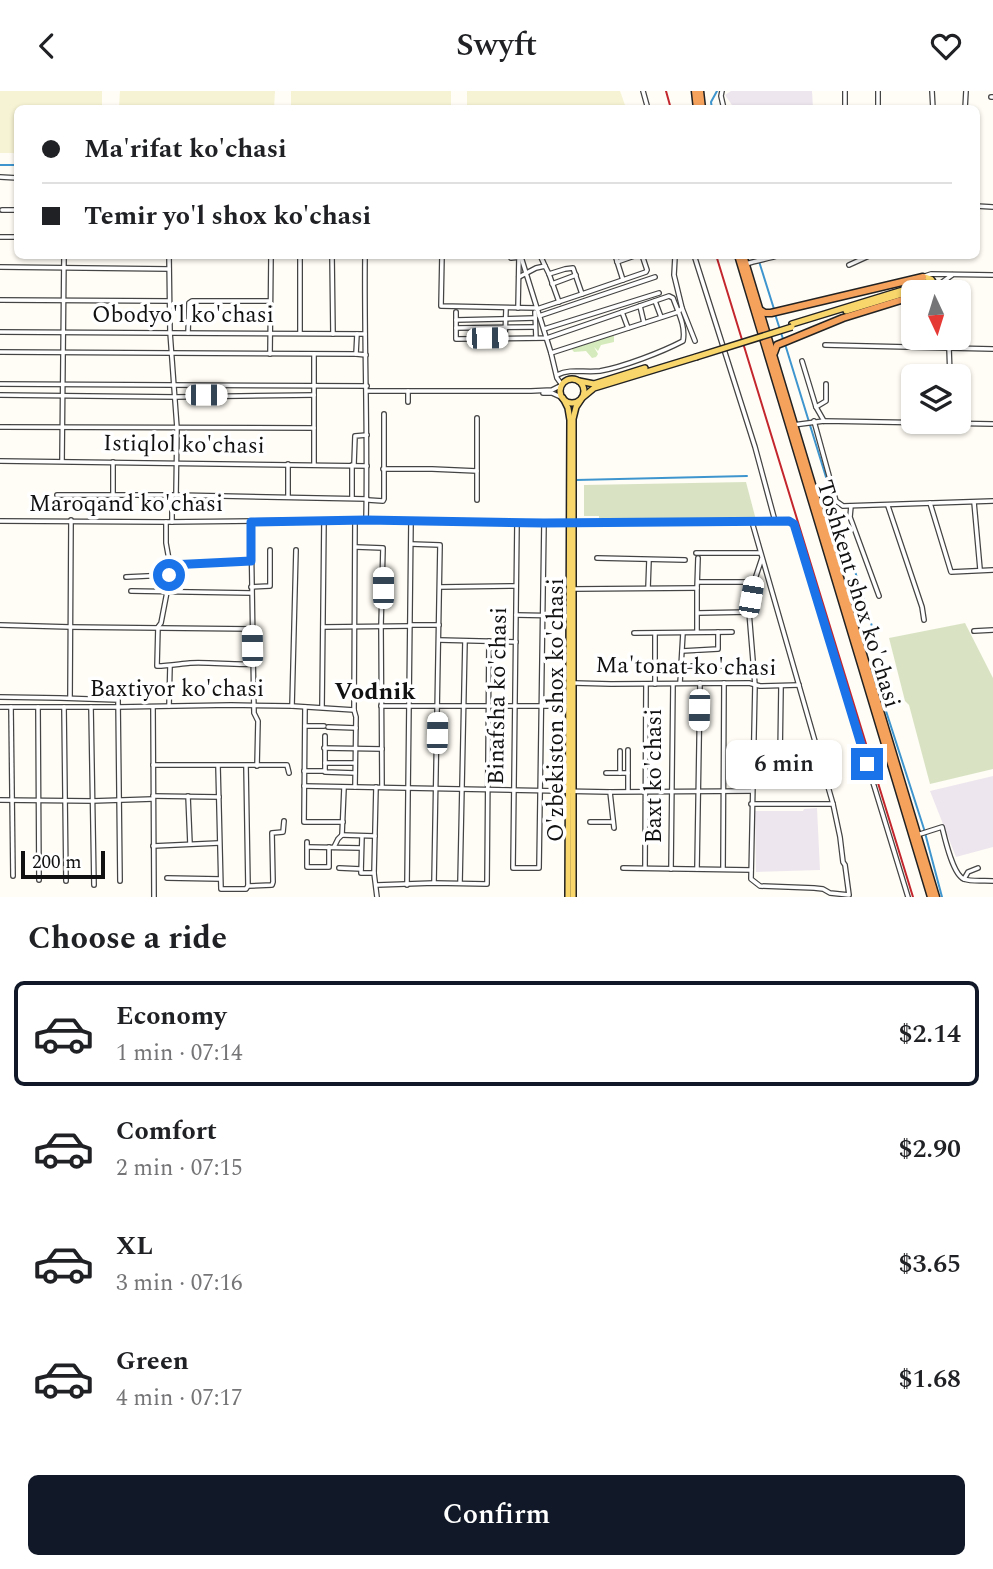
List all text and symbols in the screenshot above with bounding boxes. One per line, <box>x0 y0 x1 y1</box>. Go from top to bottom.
text: Swyft <box>456 21 537 70</box>
icon: back <box>28 27 66 65</box>
icon: heart <box>927 27 965 65</box>
text: Ma'rifat ko'chasi <box>84 129 287 169</box>
text: Temir yo'l shox ko'chasi <box>84 196 371 236</box>
north arrow <box>901 280 971 350</box>
map controls <box>901 280 971 434</box>
street label: Obodyo'l ko'chasi <box>92 298 274 333</box>
car <box>466 327 509 349</box>
button: layers <box>901 364 971 434</box>
car <box>186 385 228 406</box>
street label: Istiqlol ko'chasi <box>103 426 265 464</box>
street label: Toshkent shox ko'chasi <box>807 476 909 712</box>
street label: Maroqand ko'chasi <box>29 487 223 522</box>
route start <box>153 559 185 591</box>
car <box>373 567 394 609</box>
car <box>738 574 765 620</box>
street label: O'zbekiston shox ko'chasi <box>539 578 574 842</box>
street label: Binafsha ko'chasi <box>479 607 517 785</box>
car <box>242 625 263 667</box>
street label: Ma'tonat ko'chasi <box>595 648 777 686</box>
street label: Baxtiyor ko'chasi <box>90 672 264 707</box>
district label: Vodnik <box>334 674 416 710</box>
car <box>689 689 710 731</box>
street label: Baxt ko'chasi <box>637 709 672 843</box>
car <box>427 712 448 754</box>
callout: 6 min <box>727 739 842 789</box>
text: 6 min <box>754 747 814 782</box>
route end <box>851 748 883 780</box>
scale bar <box>21 848 105 880</box>
text: 200 m <box>32 848 82 877</box>
text: Choose a ride <box>28 914 227 963</box>
text: Economy <box>116 996 226 1036</box>
icon: car <box>32 1002 95 1065</box>
text: $2.14 <box>898 1014 961 1054</box>
text: 1 min · 07:14 <box>116 1036 243 1071</box>
text: Comfort <box>116 1111 217 1151</box>
icon: car <box>32 1117 95 1180</box>
text: $2.90 <box>898 1129 961 1169</box>
text: 2 min · 07:15 <box>116 1151 243 1186</box>
text: XL <box>116 1226 153 1266</box>
icon: car <box>32 1232 95 1295</box>
text: $3.65 <box>898 1244 961 1284</box>
text: 3 min · 07:16 <box>116 1266 243 1301</box>
text: Green <box>116 1341 189 1381</box>
icon: car <box>32 1347 95 1410</box>
text: $1.68 <box>898 1359 961 1399</box>
text: 4 min · 07:17 <box>116 1381 243 1416</box>
button: Confirm <box>28 1475 965 1555</box>

